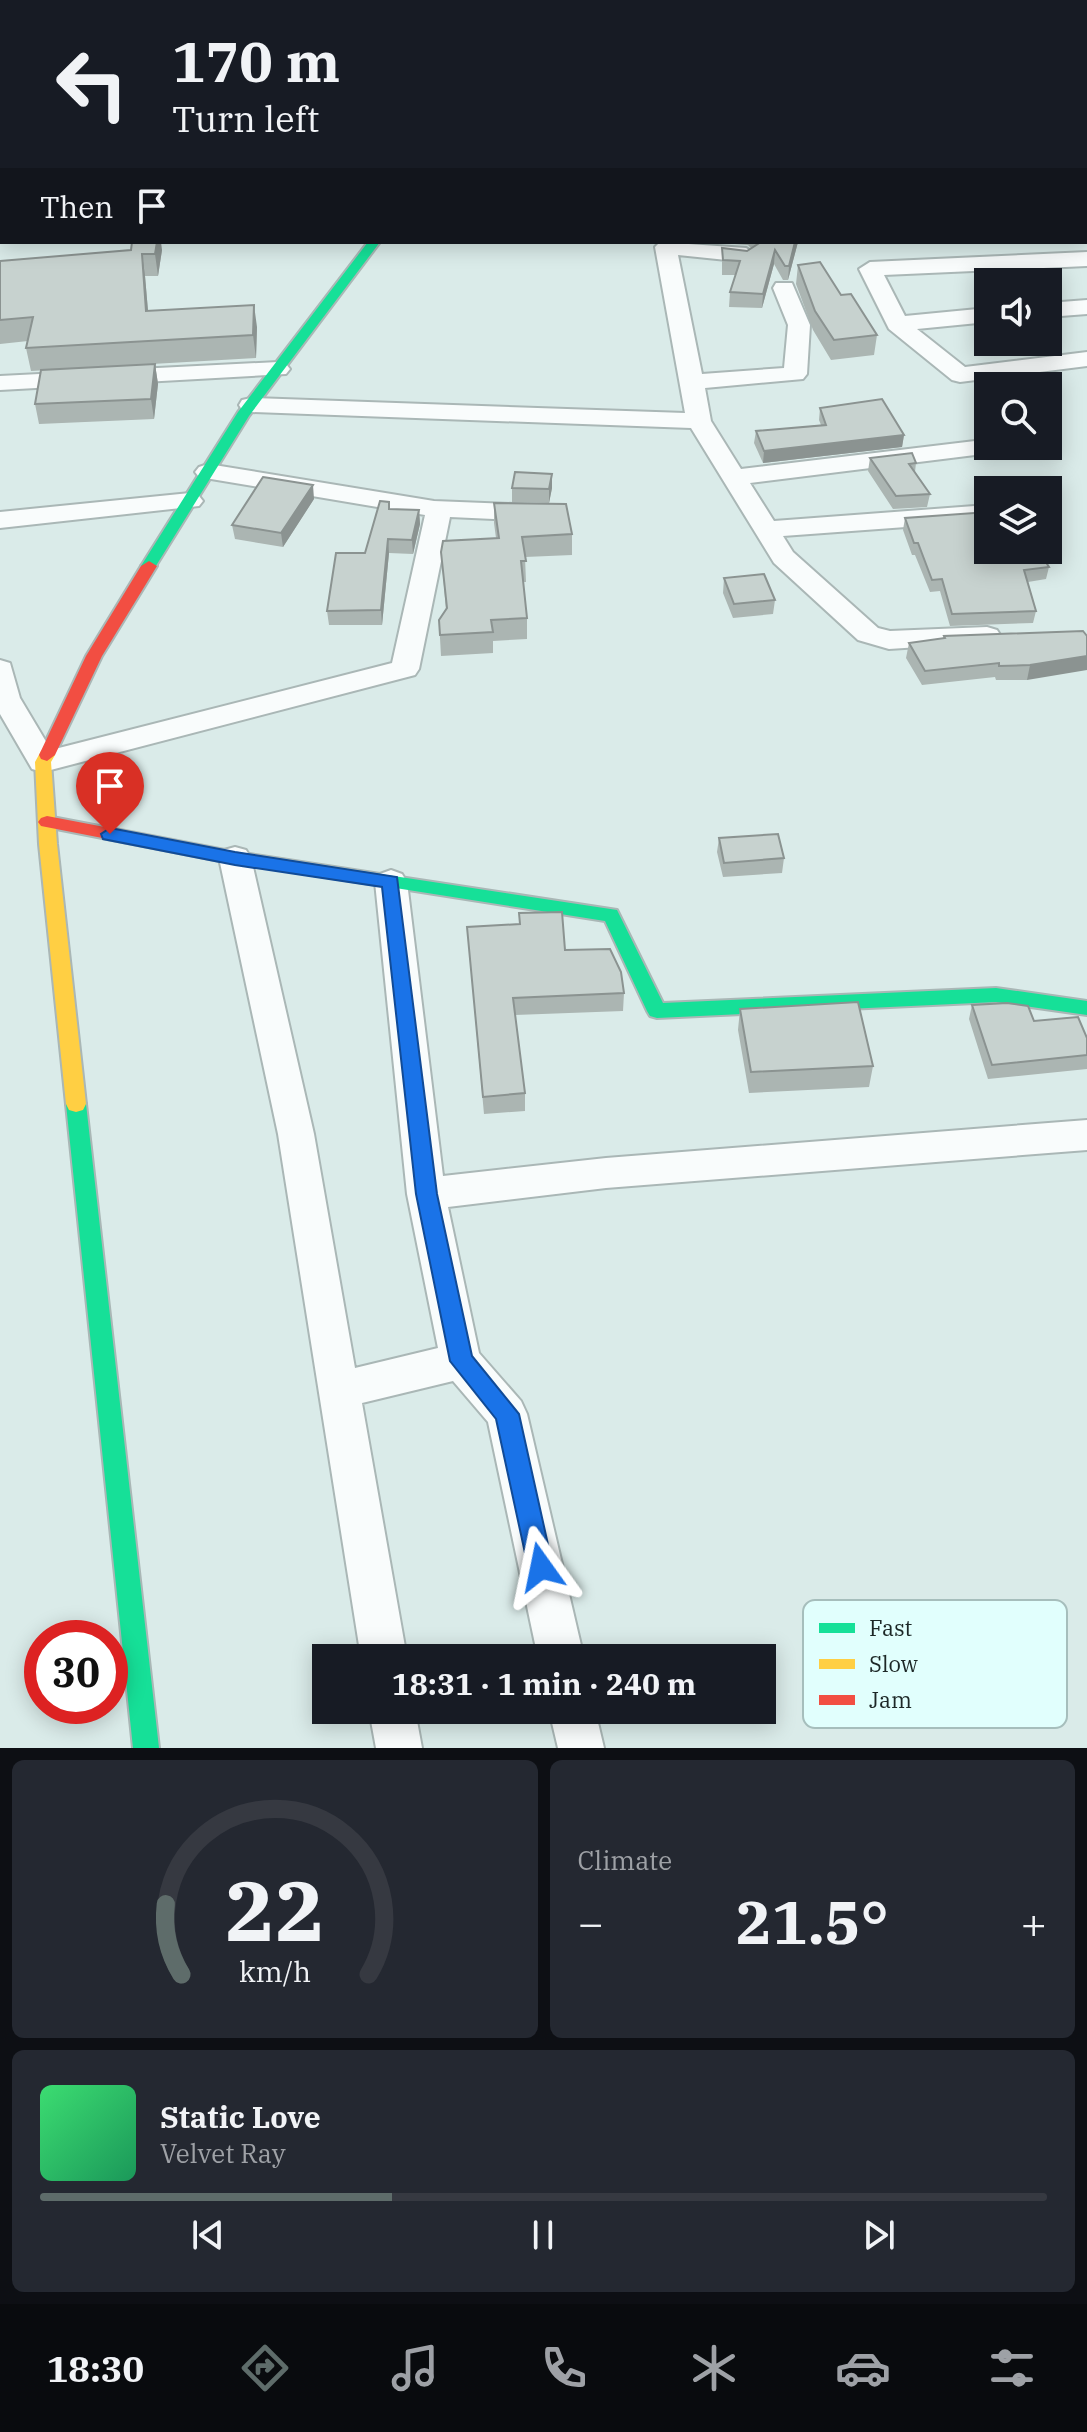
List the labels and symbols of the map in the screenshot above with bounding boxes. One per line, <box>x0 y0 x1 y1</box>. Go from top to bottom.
pin <box>76 752 144 834</box>
position arrow <box>499 1525 583 1609</box>
legend <box>803 1600 1067 1728</box>
text: Fast <box>869 1613 912 1642</box>
speed limit sign: 30 <box>24 1620 128 1724</box>
text: Slow <box>869 1649 918 1678</box>
text: Jam <box>869 1685 912 1714</box>

